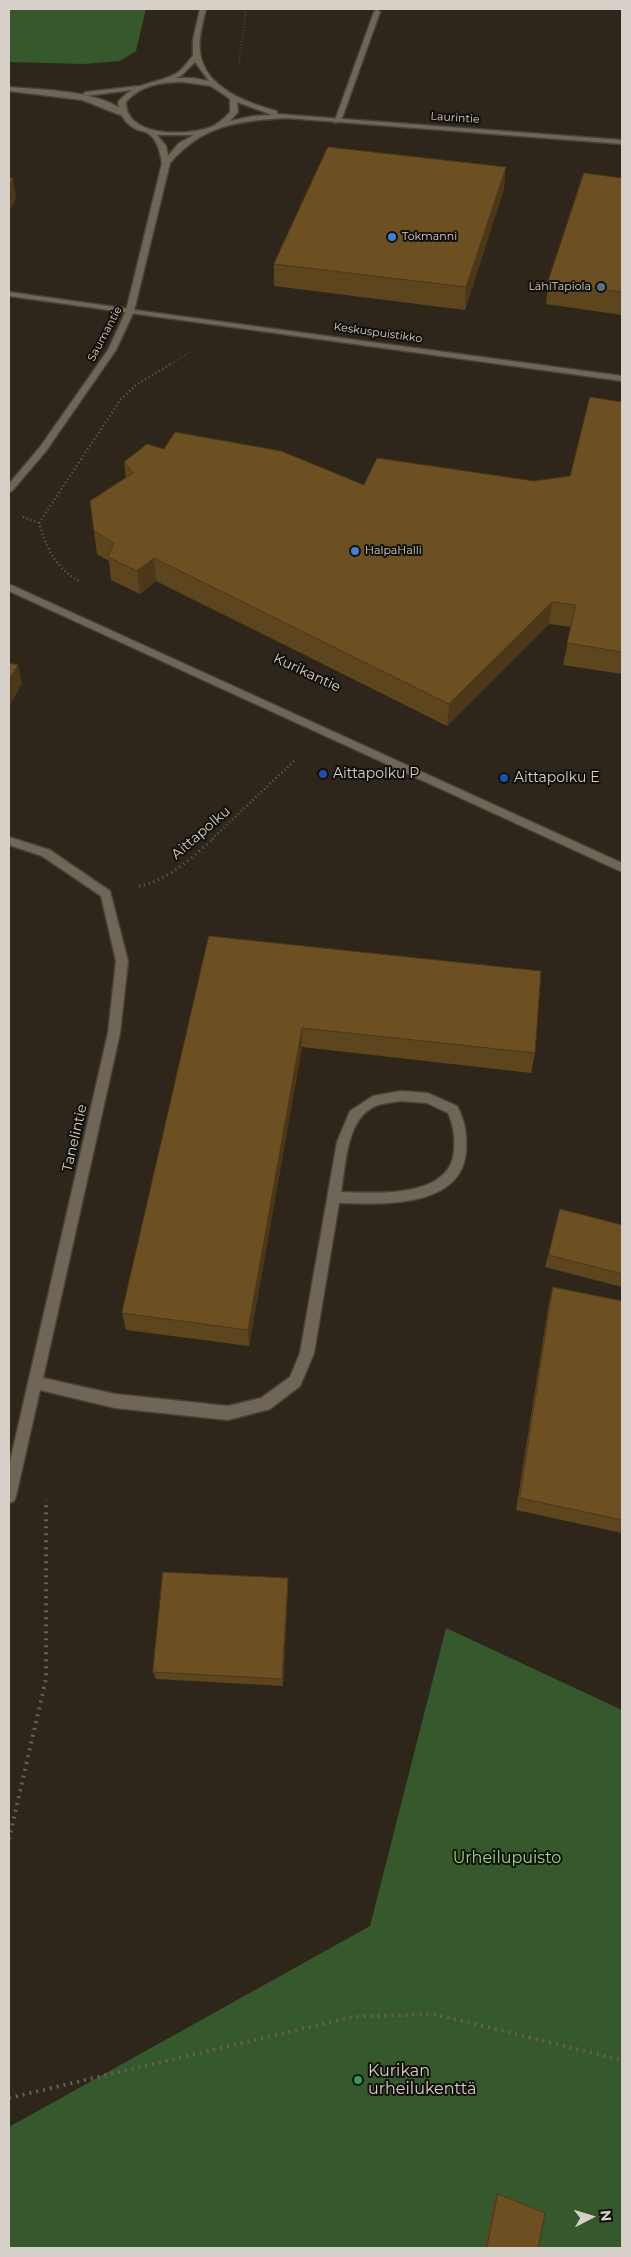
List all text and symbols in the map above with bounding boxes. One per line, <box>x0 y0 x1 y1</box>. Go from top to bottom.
street label: Laurintie <box>430 110 480 126</box>
place label: Tokmanni <box>402 230 457 244</box>
marker: Tokmanni <box>386 231 398 243</box>
place label: LähiTapiola <box>528 280 591 294</box>
marker: LähiTapiola <box>595 281 607 293</box>
street label: Saumantie <box>85 304 125 364</box>
street label: Keskuspuistikko <box>333 320 423 346</box>
place label: HalpaHalli <box>365 544 422 558</box>
marker: HalpaHalli <box>349 545 361 557</box>
street label: Kurikantie <box>271 650 343 696</box>
place label: Aittapolku P <box>333 766 419 782</box>
marker: Aittapolku P <box>317 768 329 780</box>
place label: Aittapolku E <box>514 770 600 786</box>
marker: Aittapolku E <box>498 772 510 784</box>
street label: Aittapolku <box>168 803 234 863</box>
street label: Tanelintie <box>59 1103 91 1173</box>
park label: Urheilupuisto <box>453 1848 561 1868</box>
place label: Kurikan urheilukenttä <box>368 2061 476 2099</box>
marker: Kurikan urheilukenttä <box>352 2074 364 2086</box>
north arrow <box>566 2192 616 2242</box>
text: N <box>596 2209 615 2222</box>

